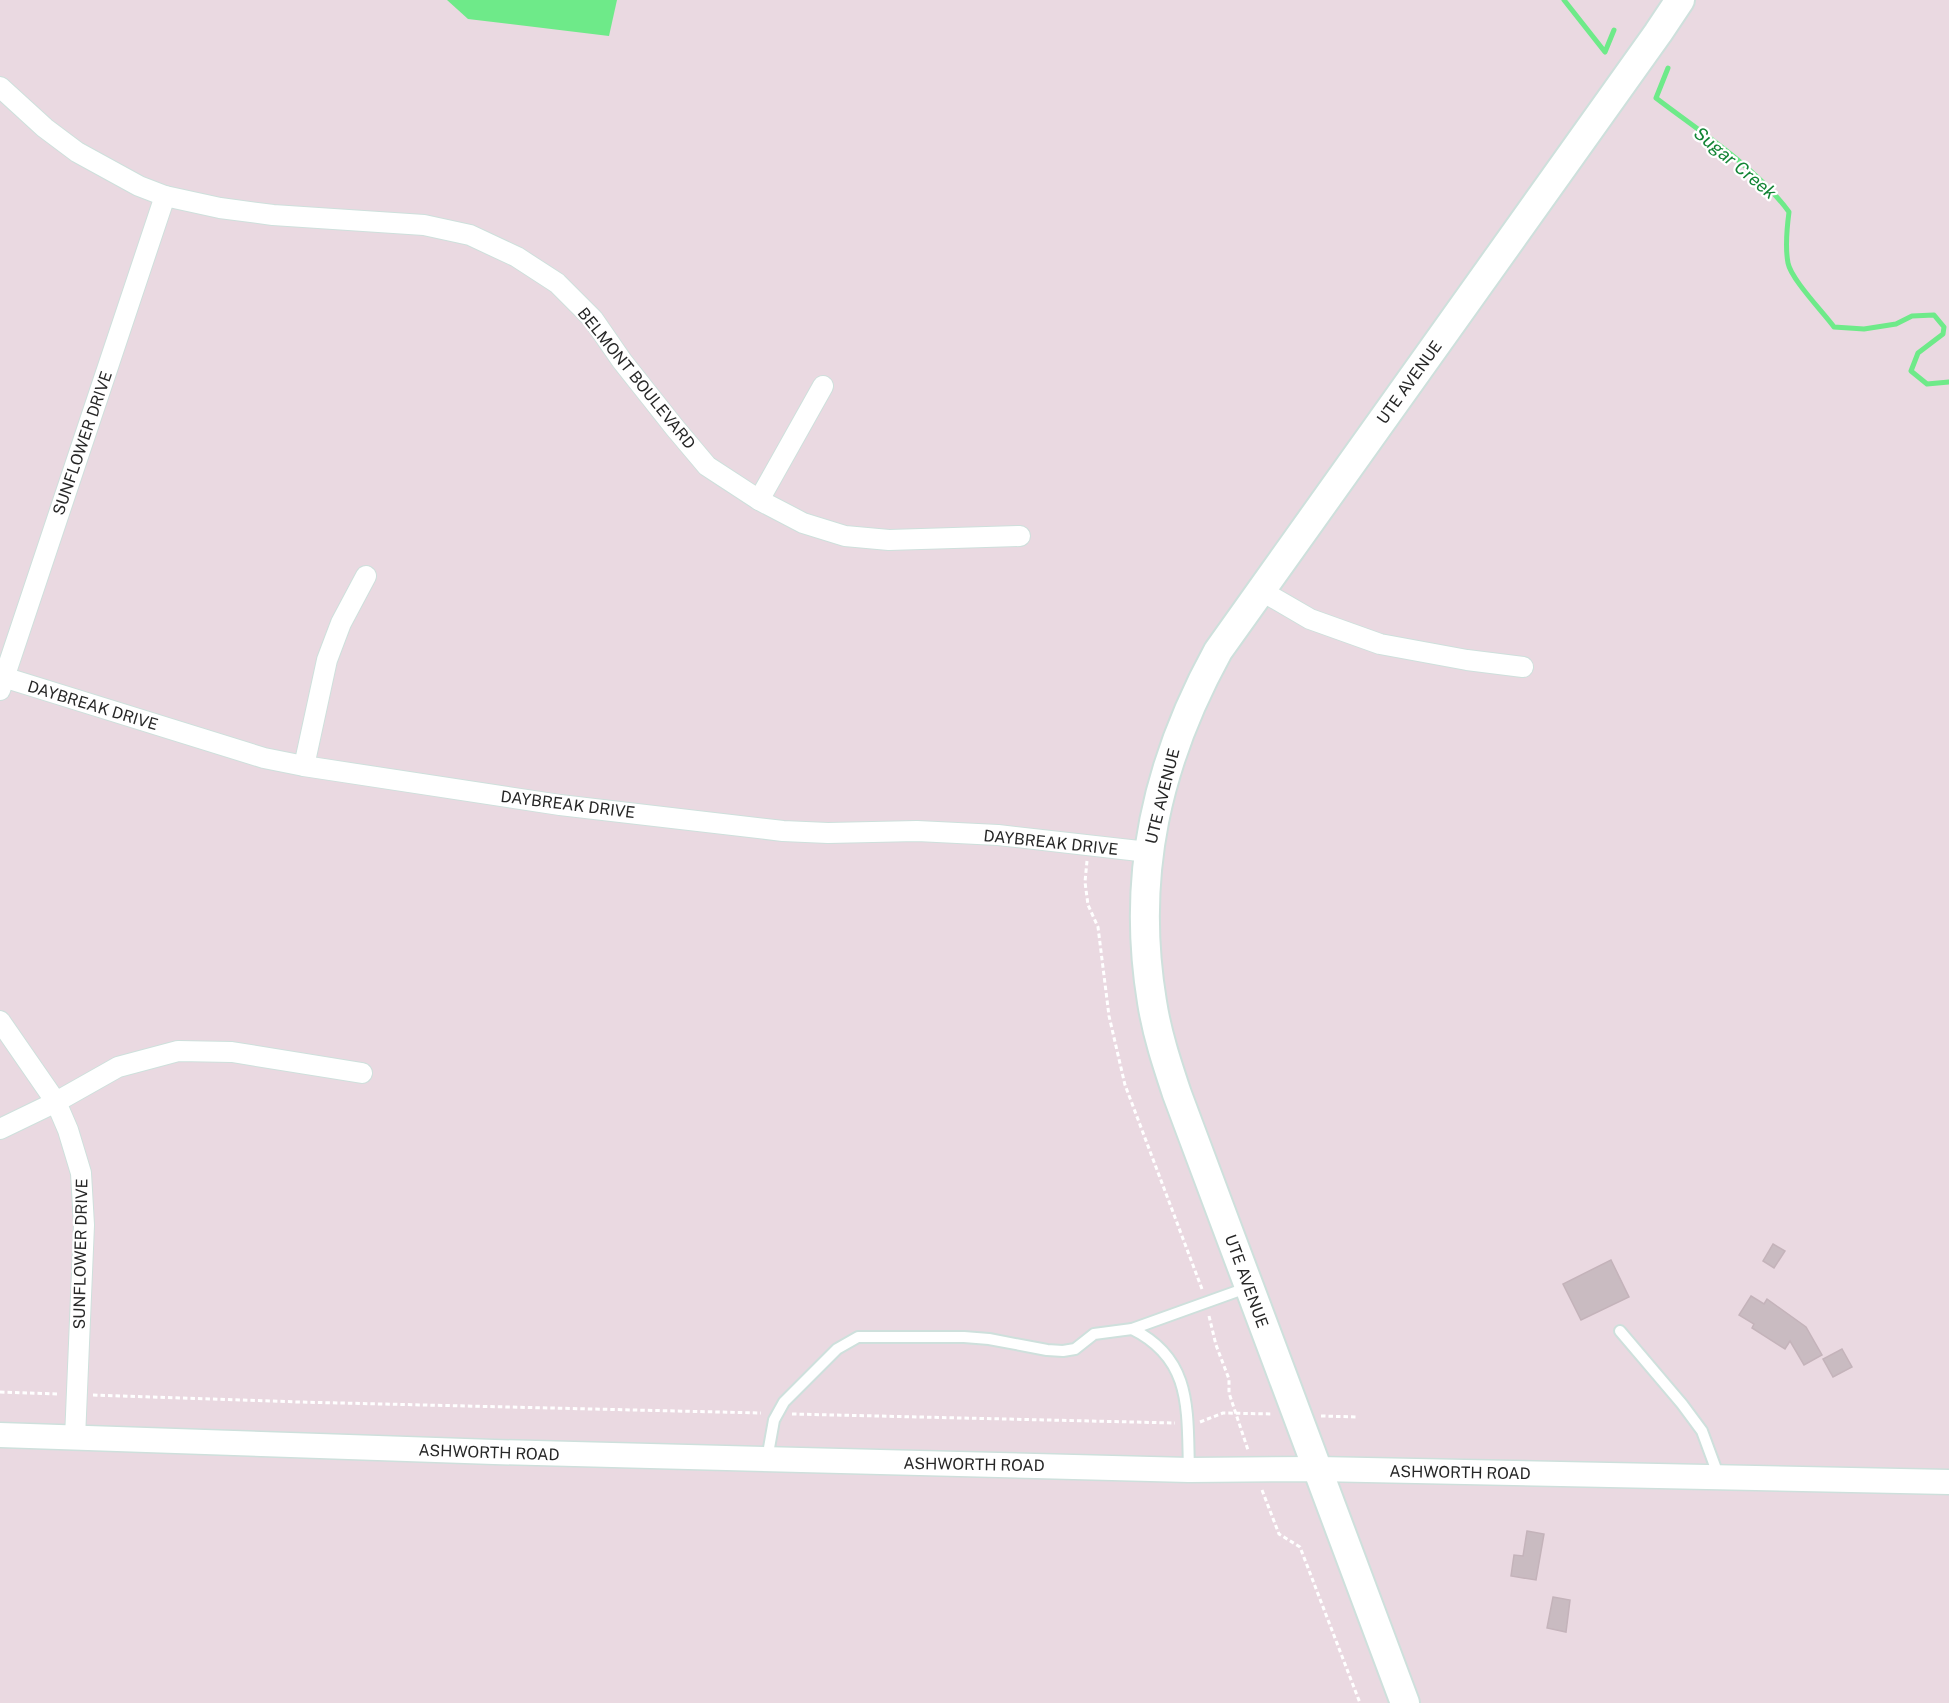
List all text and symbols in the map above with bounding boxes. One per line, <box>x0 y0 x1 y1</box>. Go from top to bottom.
water label: Sugar Creek <box>1690 122 1781 203</box>
street label: BELMONT BOULEVARD <box>574 304 699 453</box>
street label: UTE AVENUE <box>1373 337 1446 428</box>
street label: SUNFLOWER DRIVE <box>49 369 116 518</box>
street label: DAYBREAK DRIVE <box>25 677 160 734</box>
street label: UTE AVENUE <box>1141 746 1184 846</box>
street label: DAYBREAK DRIVE <box>500 787 636 822</box>
street label: DAYBREAK DRIVE <box>983 826 1119 859</box>
street label: SUNFLOWER DRIVE <box>70 1178 91 1330</box>
street label: UTE AVENUE <box>1221 1232 1272 1330</box>
street label: ASHWORTH ROAD <box>418 1441 560 1464</box>
street label: ASHWORTH ROAD <box>903 1454 1045 1475</box>
street label: ASHWORTH ROAD <box>1389 1462 1531 1483</box>

